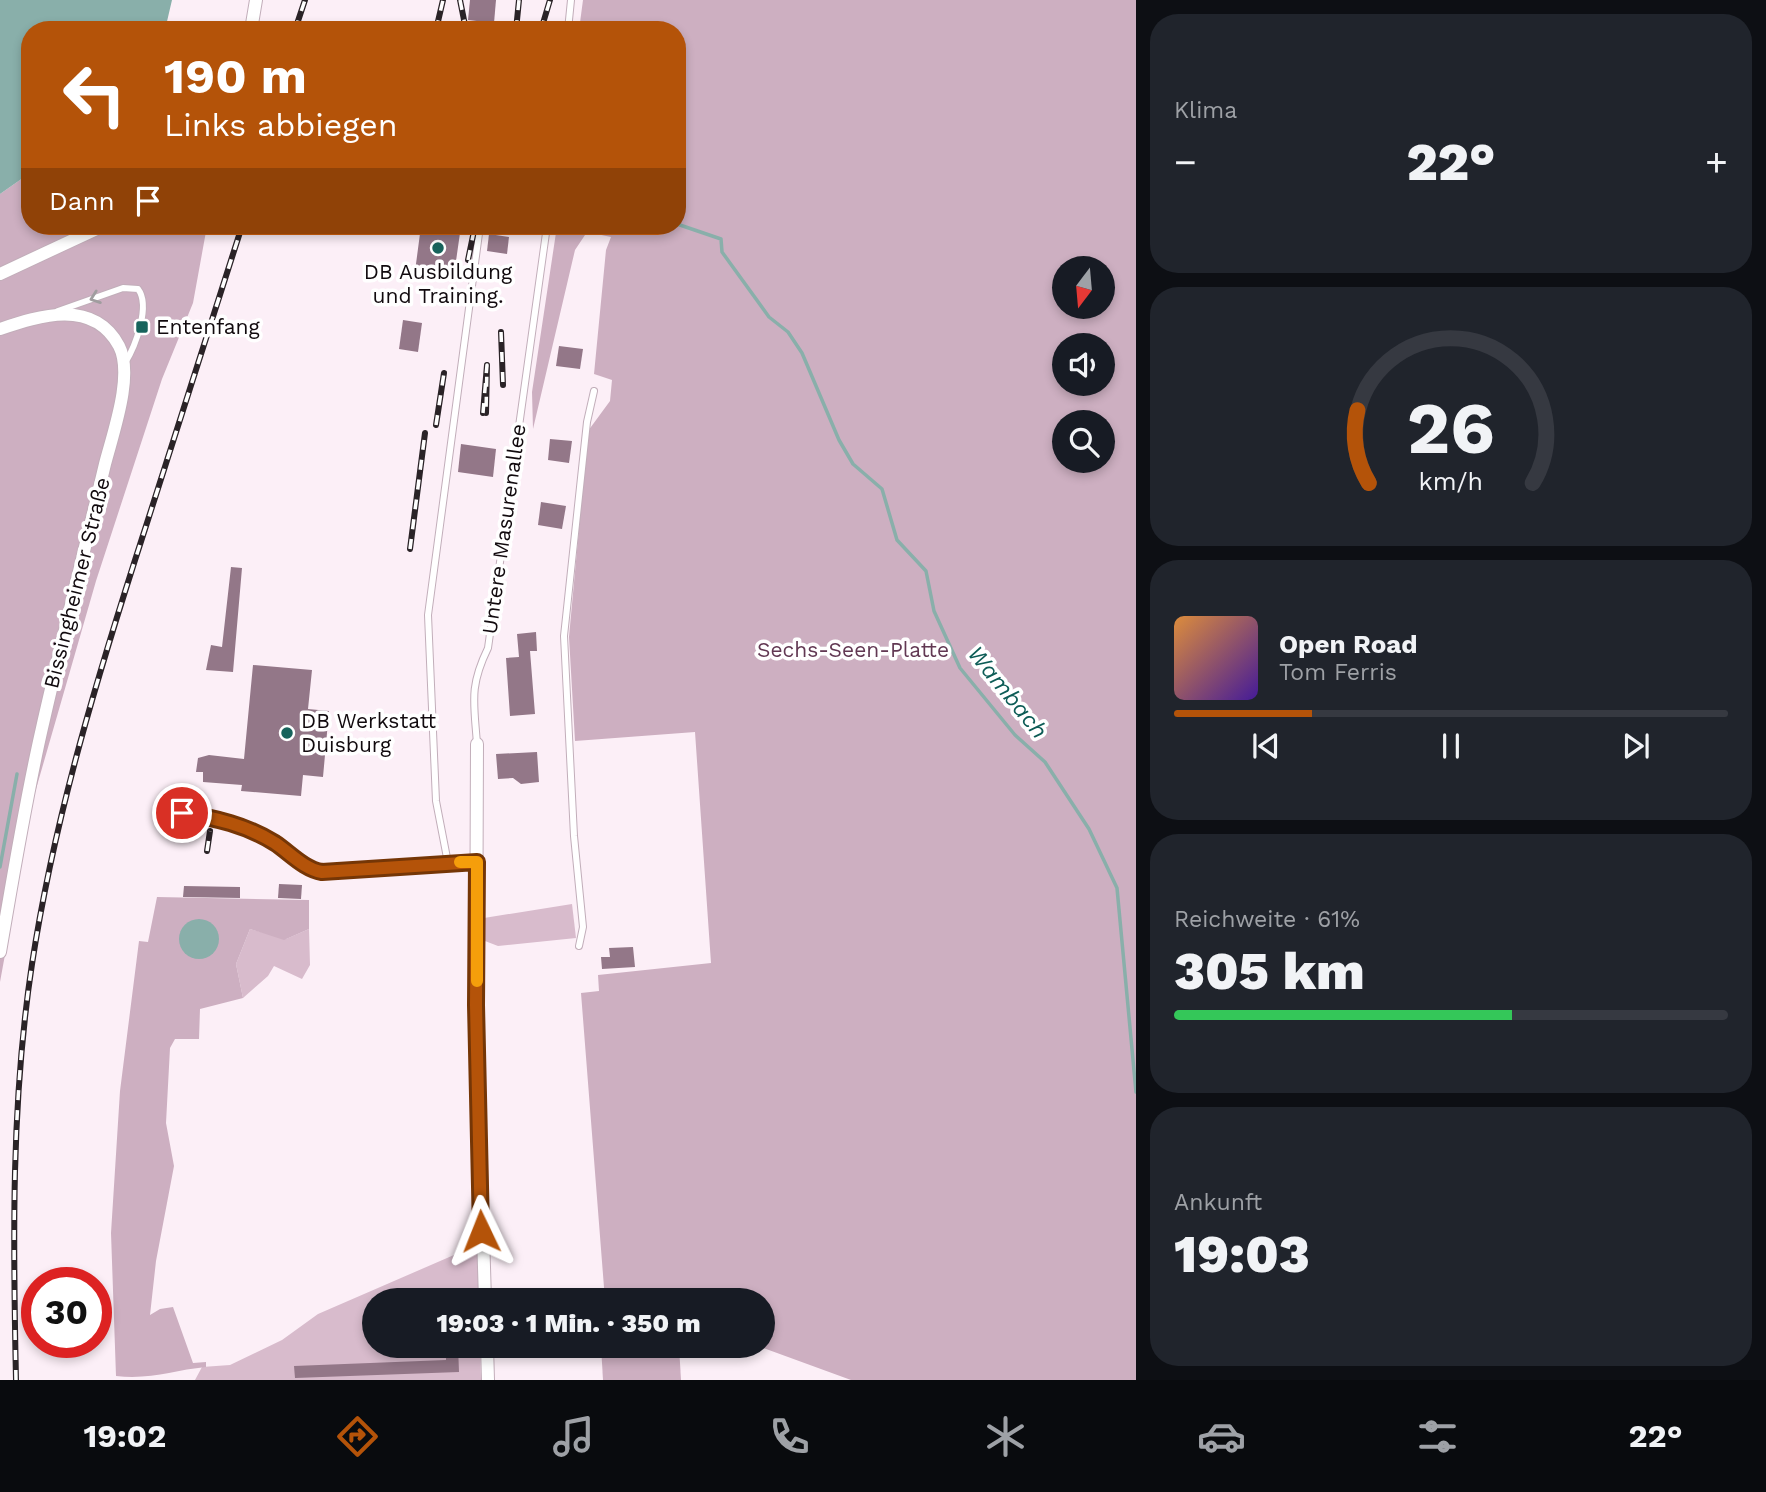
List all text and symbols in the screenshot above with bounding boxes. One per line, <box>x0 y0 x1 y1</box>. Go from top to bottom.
text: 190 m <box>164 47 307 105</box>
icon: left <box>49 49 140 140</box>
text: Klima <box>1174 97 1237 124</box>
text: Links abbiegen <box>164 106 398 144</box>
text: 22° <box>1407 132 1495 193</box>
text: − <box>1174 140 1197 184</box>
text: + <box>1705 140 1728 184</box>
icon: arrive <box>129 182 167 220</box>
text: Dann <box>49 186 115 216</box>
marker: DB Ausbildung und Training. <box>430 240 446 256</box>
north arrow <box>1052 256 1115 318</box>
map controls <box>1052 256 1115 473</box>
place label: DB Ausbildung und Training. <box>364 259 513 308</box>
one-way arrow <box>90 290 102 304</box>
place label: Entenfang <box>156 314 261 339</box>
marker: Entenfang <box>134 319 150 335</box>
button: sound <box>1052 333 1115 396</box>
text: 26 <box>1407 385 1495 471</box>
button: search <box>1052 410 1115 473</box>
street label: Untere Masurenallee <box>476 422 531 636</box>
text: km/h <box>1419 467 1483 496</box>
street label: Bissingheimer Straße <box>38 475 115 691</box>
text: Open Road <box>1279 629 1417 659</box>
park label: Sechs-Seen-Platte <box>757 637 949 662</box>
water label: Wambach <box>962 641 1053 744</box>
text: Tom Ferris <box>1279 659 1397 686</box>
place label: DB Werkstatt Duisburg <box>301 708 436 757</box>
marker: DB Werkstatt Duisburg <box>279 725 295 741</box>
icon: previous <box>1247 727 1285 765</box>
icon: pause <box>1432 727 1470 765</box>
icon: next <box>1617 727 1655 765</box>
pin <box>152 783 212 843</box>
icon: arrive <box>163 794 201 832</box>
text: Reichweite · 61% <box>1174 906 1360 933</box>
text: 305 km <box>1174 941 1365 1002</box>
text: Ankunft <box>1174 1189 1262 1216</box>
position arrow <box>444 1194 518 1268</box>
text: 19:03 <box>1174 1224 1310 1285</box>
speed limit sign: 30 <box>21 1267 112 1358</box>
text: 19:03 · 1 Min. · 350 m <box>437 1308 701 1338</box>
icon: directions <box>333 1412 382 1461</box>
icon: music <box>549 1412 598 1461</box>
icon: phone <box>765 1412 814 1461</box>
icon: climate <box>981 1412 1030 1461</box>
icon: car <box>1197 1412 1246 1461</box>
icon: filters <box>1413 1412 1462 1461</box>
text: 19:02 <box>83 1417 166 1455</box>
text: 22° <box>1629 1417 1683 1455</box>

